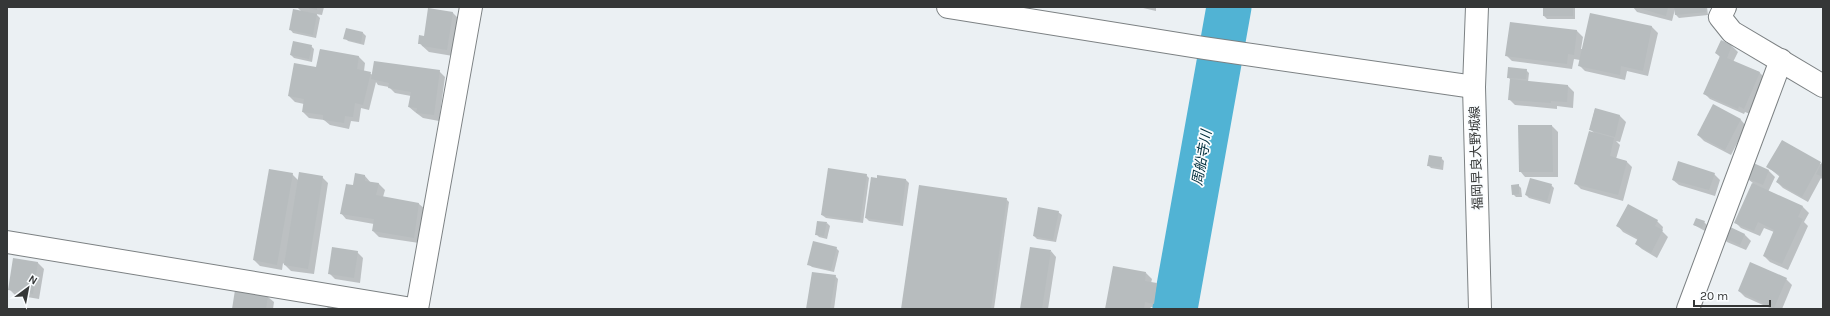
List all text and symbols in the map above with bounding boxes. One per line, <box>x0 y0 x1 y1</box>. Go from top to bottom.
street label: 福岡早良大野城線 <box>1467 106 1485 210</box>
water label: 周船寺川 <box>1189 127 1216 187</box>
north arrow <box>8 268 48 308</box>
text: N <box>26 272 40 288</box>
scale bar <box>1694 282 1770 308</box>
text: 20 m <box>1700 289 1728 303</box>

